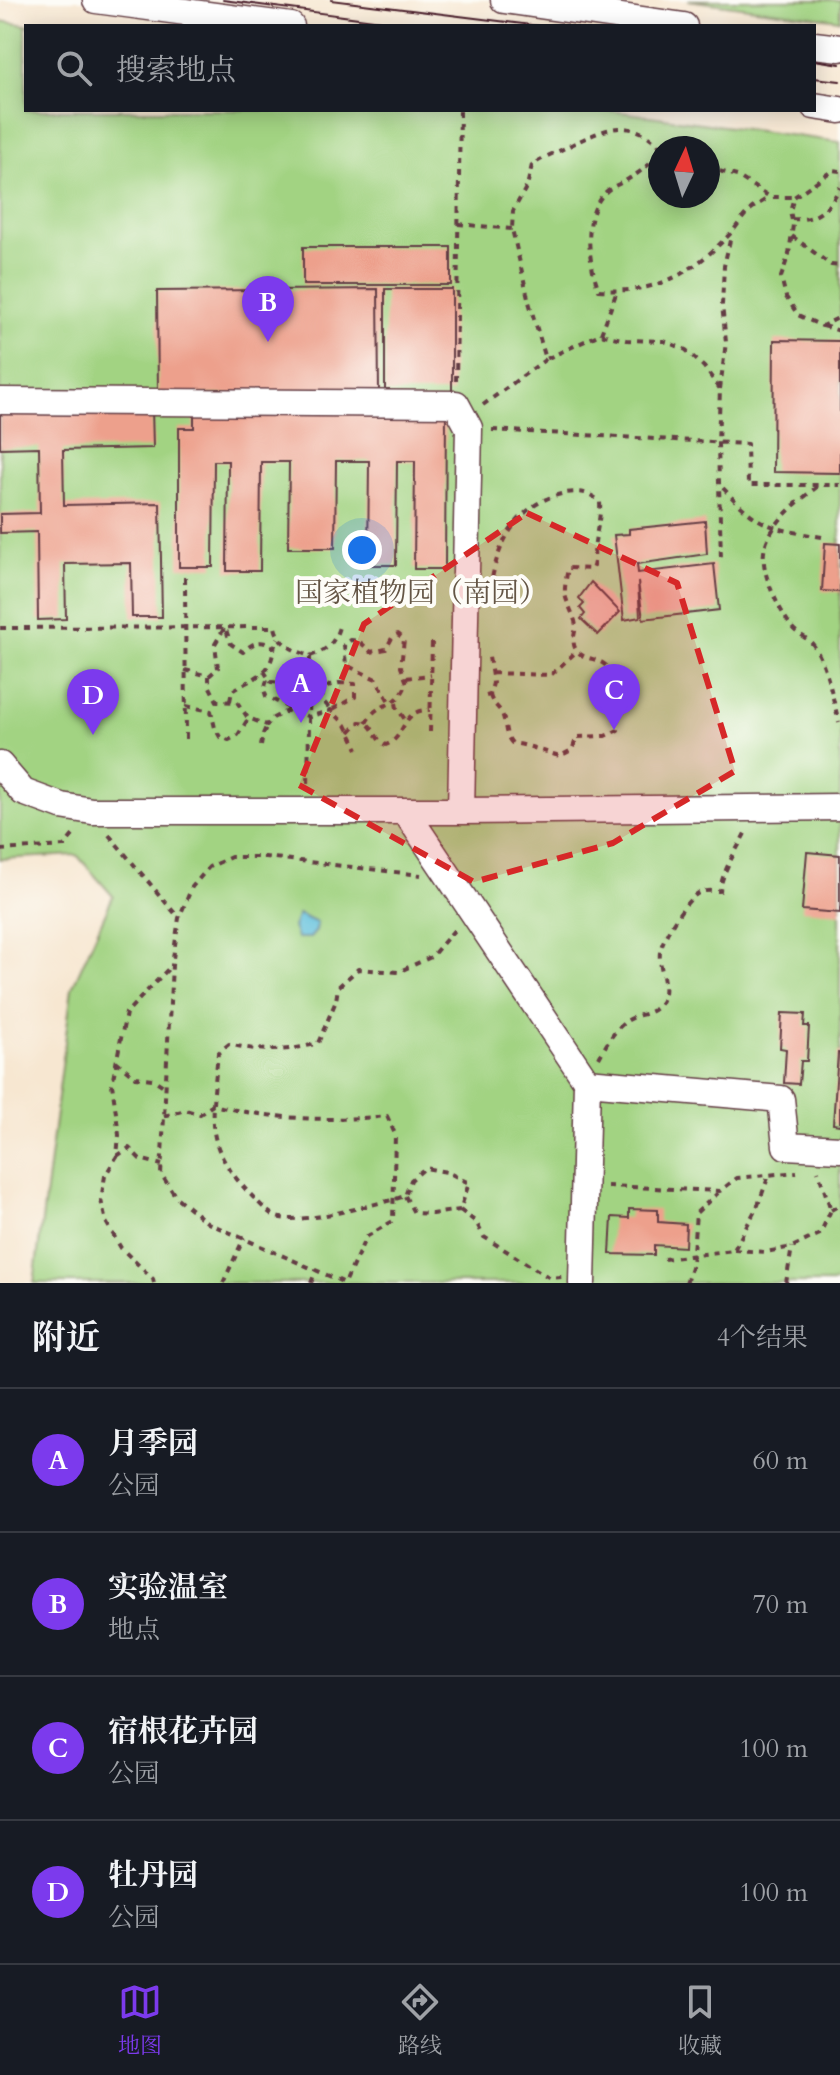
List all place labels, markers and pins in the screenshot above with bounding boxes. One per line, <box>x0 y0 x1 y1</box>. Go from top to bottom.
pin: B <box>242 276 294 342</box>
pin: A <box>275 657 327 723</box>
pin: C <box>588 664 640 730</box>
pin: D <box>67 669 119 735</box>

